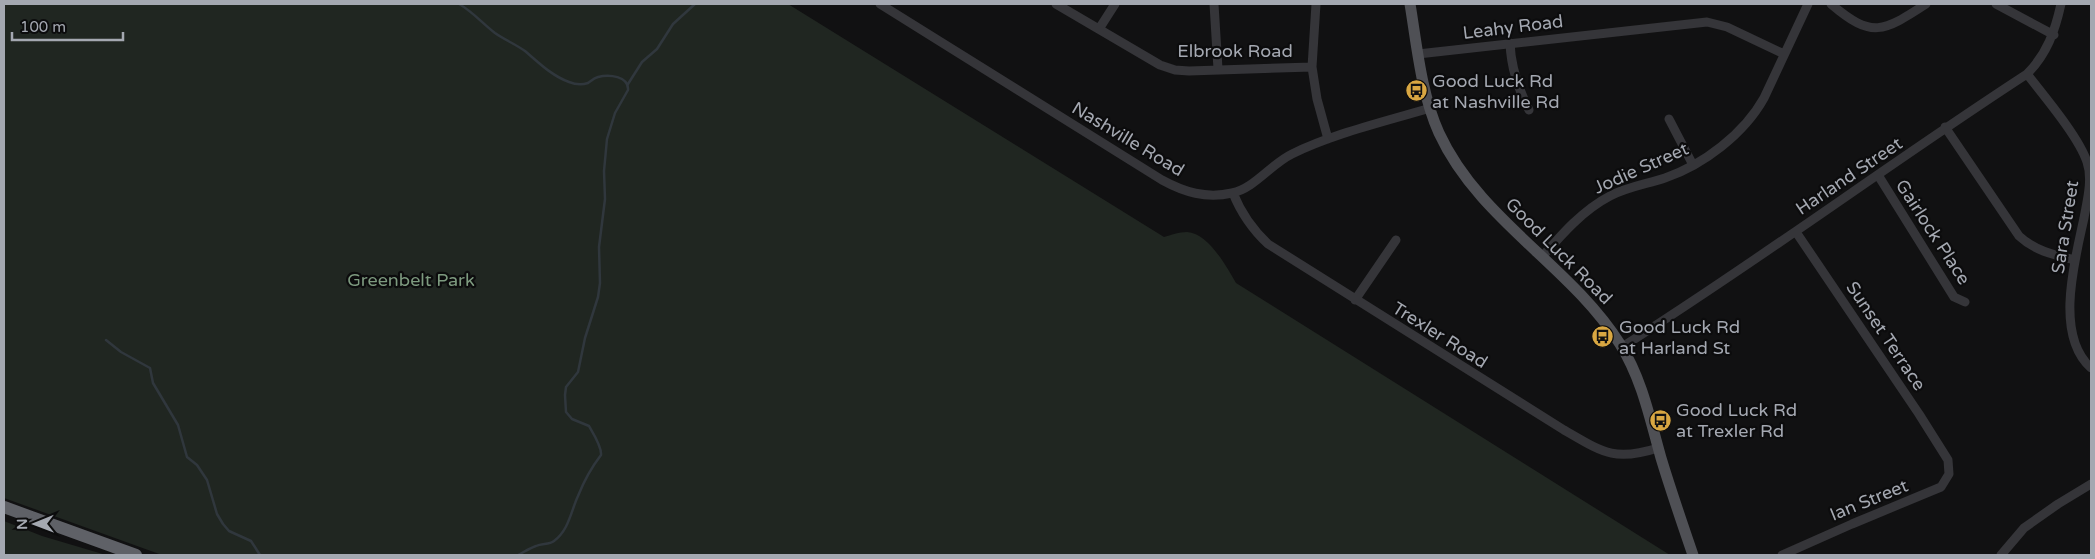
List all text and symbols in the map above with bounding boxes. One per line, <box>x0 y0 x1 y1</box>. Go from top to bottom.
scale bar <box>12 10 124 42</box>
street label: Leahy Road <box>1462 10 1564 44</box>
text: 100 m <box>20 18 66 36</box>
street label: Elbrook Road <box>1177 40 1293 62</box>
place label: Good Luck Rd at Nashville Rd <box>1432 70 1560 113</box>
bus stop icon: Good Luck Rd at Nashville Rd <box>1404 79 1428 103</box>
street label: Nashville Road <box>1068 97 1188 181</box>
street label: Harland Street <box>1792 132 1906 220</box>
street label: Jodie Street <box>1590 137 1692 199</box>
street label: Gairlock Place <box>1891 175 1975 289</box>
street label: Sara Street <box>2047 179 2083 275</box>
street label: Good Luck Road <box>1501 193 1617 309</box>
park label: Greenbelt Park <box>347 269 475 291</box>
street label: Sunset Terrace <box>1841 277 1931 395</box>
street label: Trexler Road <box>1388 297 1492 373</box>
place label: Good Luck Rd at Harland St <box>1619 316 1740 359</box>
bus stop icon: Good Luck Rd at Harland St <box>1591 325 1615 349</box>
place label: Good Luck Rd at Trexler Rd <box>1676 399 1797 442</box>
bus stop icon: Good Luck Rd at Trexler Rd <box>1648 408 1672 432</box>
street label: Ian Street <box>1827 474 1911 526</box>
north arrow <box>10 499 60 549</box>
text: N <box>14 518 31 530</box>

